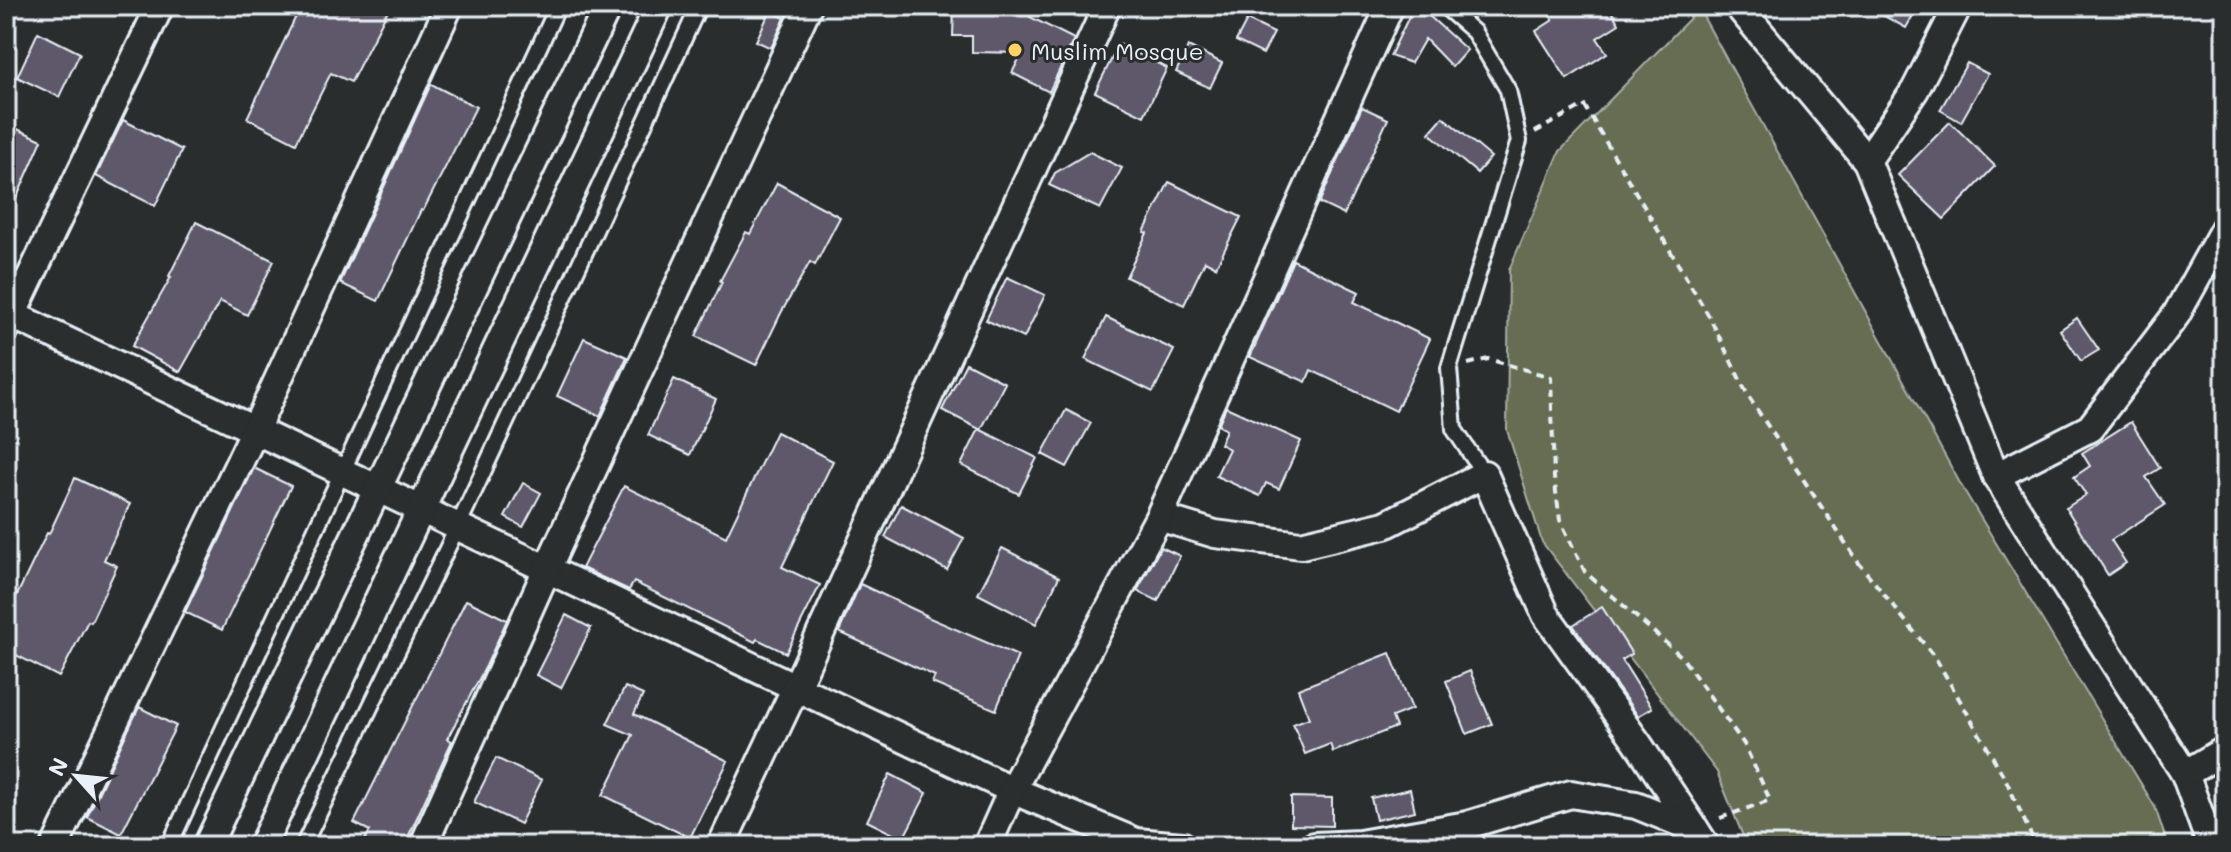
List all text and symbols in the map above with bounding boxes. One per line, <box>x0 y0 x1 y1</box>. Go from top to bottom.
place label: Muslim Mosque <box>1031 35 1204 66</box>
marker: Muslim Mosque <box>1006 41 1024 59</box>
north arrow <box>36 736 116 816</box>
text: N <box>41 753 74 781</box>

